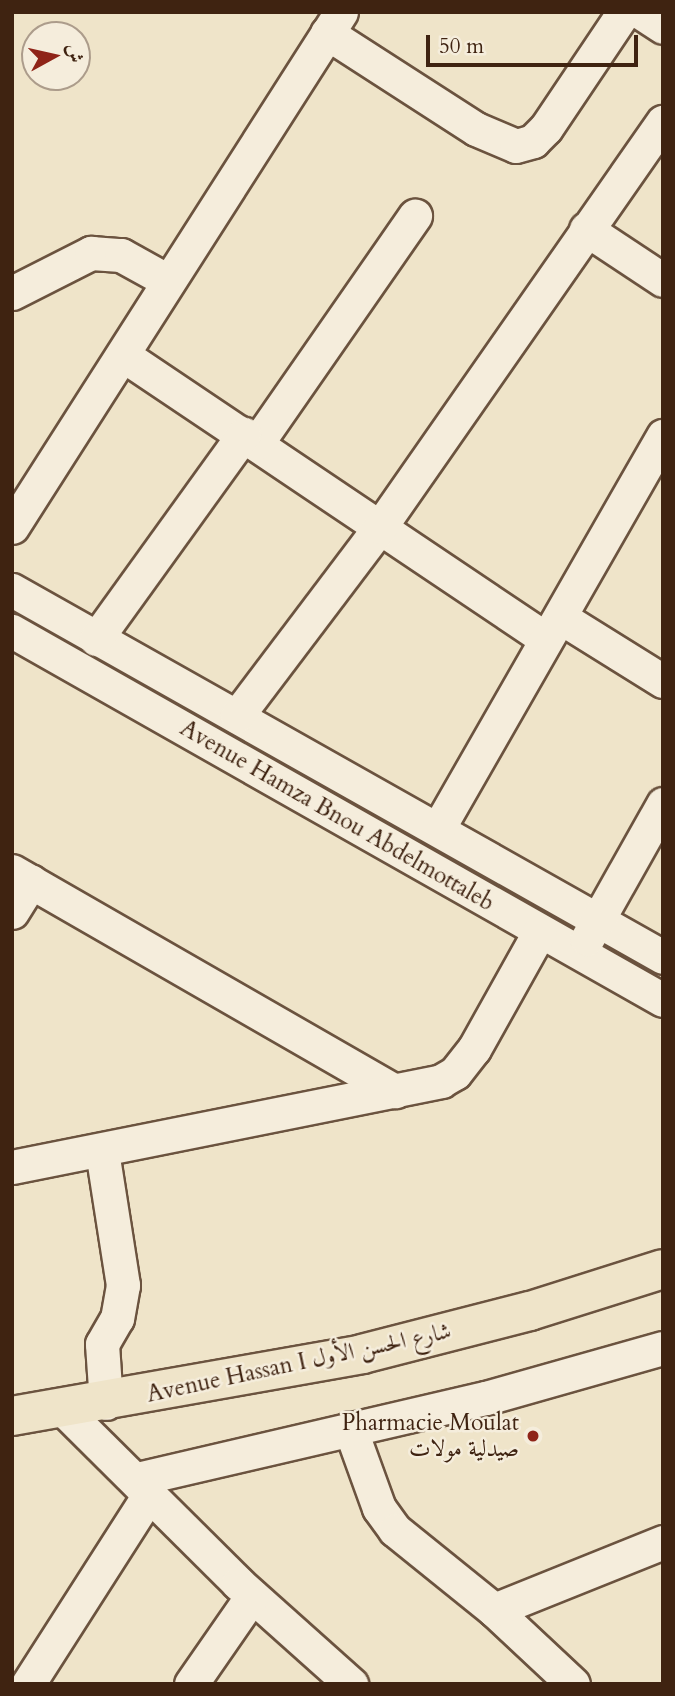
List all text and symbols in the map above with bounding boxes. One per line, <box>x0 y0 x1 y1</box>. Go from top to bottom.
north arrow <box>21 21 91 91</box>
scale bar <box>430 21 642 65</box>
text: 50 m <box>439 32 484 61</box>
text: ش <box>61 42 89 64</box>
street label: Avenue Hamza Bnou Abdelmottaleb <box>175 715 499 917</box>
street label: Avenue Hassan I شارع الحسن الأول <box>144 1317 454 1409</box>
place label: Pharmacie Moulat صيدلية مولات <box>342 1409 519 1463</box>
marker: Pharmacie Moulat صيدلية مولات <box>525 1428 541 1444</box>

